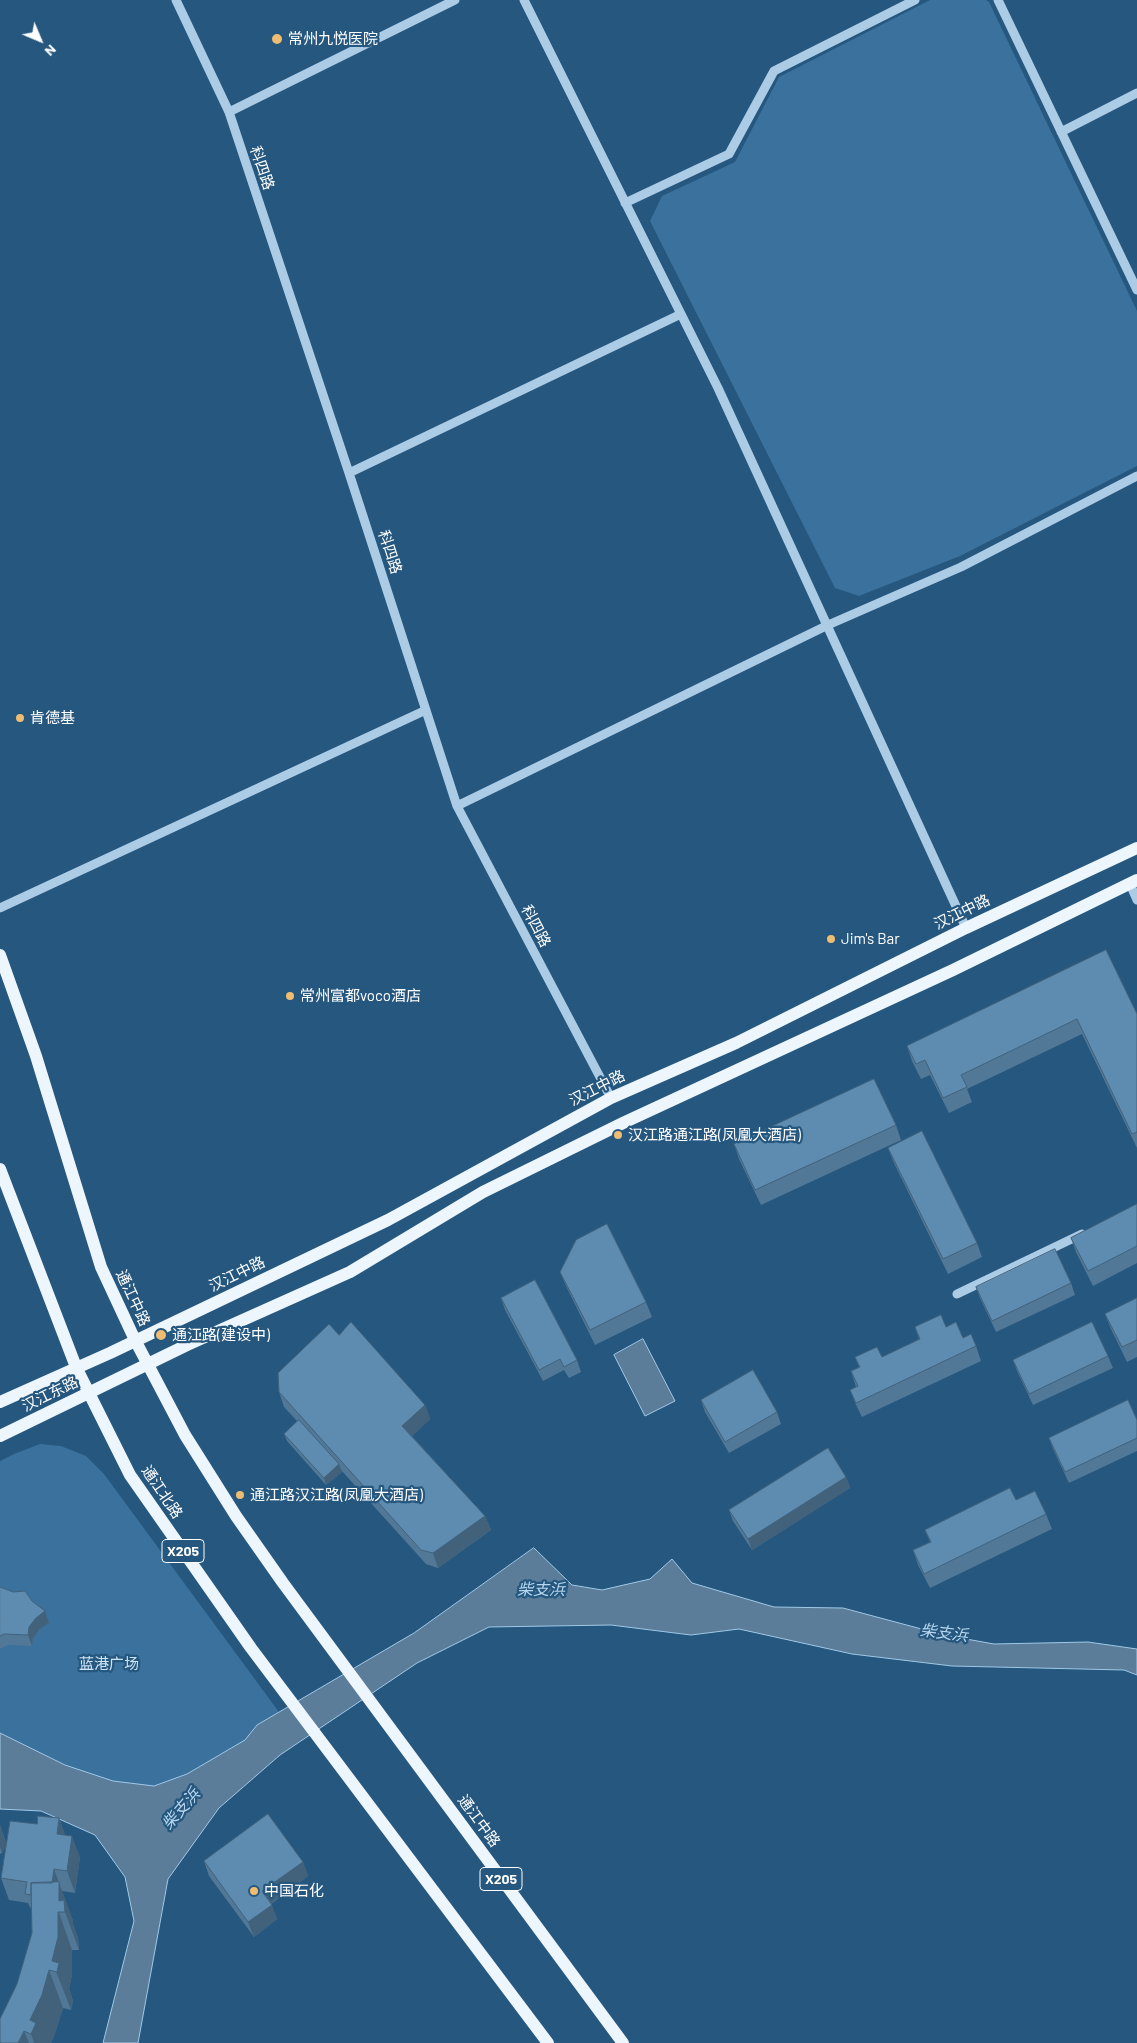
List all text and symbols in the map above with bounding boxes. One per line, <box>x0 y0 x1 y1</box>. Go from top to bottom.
north arrow <box>15 15 65 65</box>
place label: 常州九悦医院 <box>288 30 378 48</box>
marker: 常州九悦医院 <box>270 32 284 46</box>
text: N <box>42 42 60 60</box>
street label: 科四路 <box>246 144 278 192</box>
street label: 科四路 <box>374 528 406 576</box>
place label: 肯德基 <box>30 709 75 727</box>
marker: 肯德基 <box>14 712 26 724</box>
street label: 汉江中路 <box>931 891 993 933</box>
street label: 科四路 <box>517 902 555 950</box>
place label: Jim's Bar <box>841 930 900 948</box>
marker: Jim's Bar <box>825 933 837 945</box>
place label: 常州富都voco酒店 <box>300 987 421 1005</box>
marker: 常州富都voco酒店 <box>284 990 296 1002</box>
street label: 汉江中路 <box>566 1066 628 1110</box>
place label: 汉江路通江路(凤凰大酒店) <box>628 1126 801 1144</box>
marker: 汉江路通江路(凤凰大酒店) <box>612 1129 624 1141</box>
street label: 汉江中路 <box>206 1253 268 1295</box>
street label: 通江中路 <box>112 1267 154 1329</box>
place label: 通江路(建设中) <box>172 1326 270 1344</box>
marker: 通江路(建设中) <box>154 1328 168 1342</box>
street label: 汉江东路 <box>19 1373 81 1415</box>
street label: 通江北路 <box>138 1462 186 1522</box>
place label: 通江路汉江路(凤凰大酒店) <box>250 1486 423 1504</box>
marker: 通江路汉江路(凤凰大酒店) <box>234 1489 246 1501</box>
road number: X205 <box>162 1540 204 1562</box>
water label: 柴支浜 <box>517 1580 565 1600</box>
water label: 柴支浜 <box>919 1621 969 1645</box>
park label: 蓝港广场 <box>79 1655 139 1673</box>
water label: 柴支浜 <box>158 1785 204 1833</box>
street label: 通江中路 <box>454 1791 504 1851</box>
road number: X205 <box>480 1868 522 1890</box>
place label: 中国石化 <box>264 1882 324 1900</box>
marker: 中国石化 <box>248 1885 260 1897</box>

